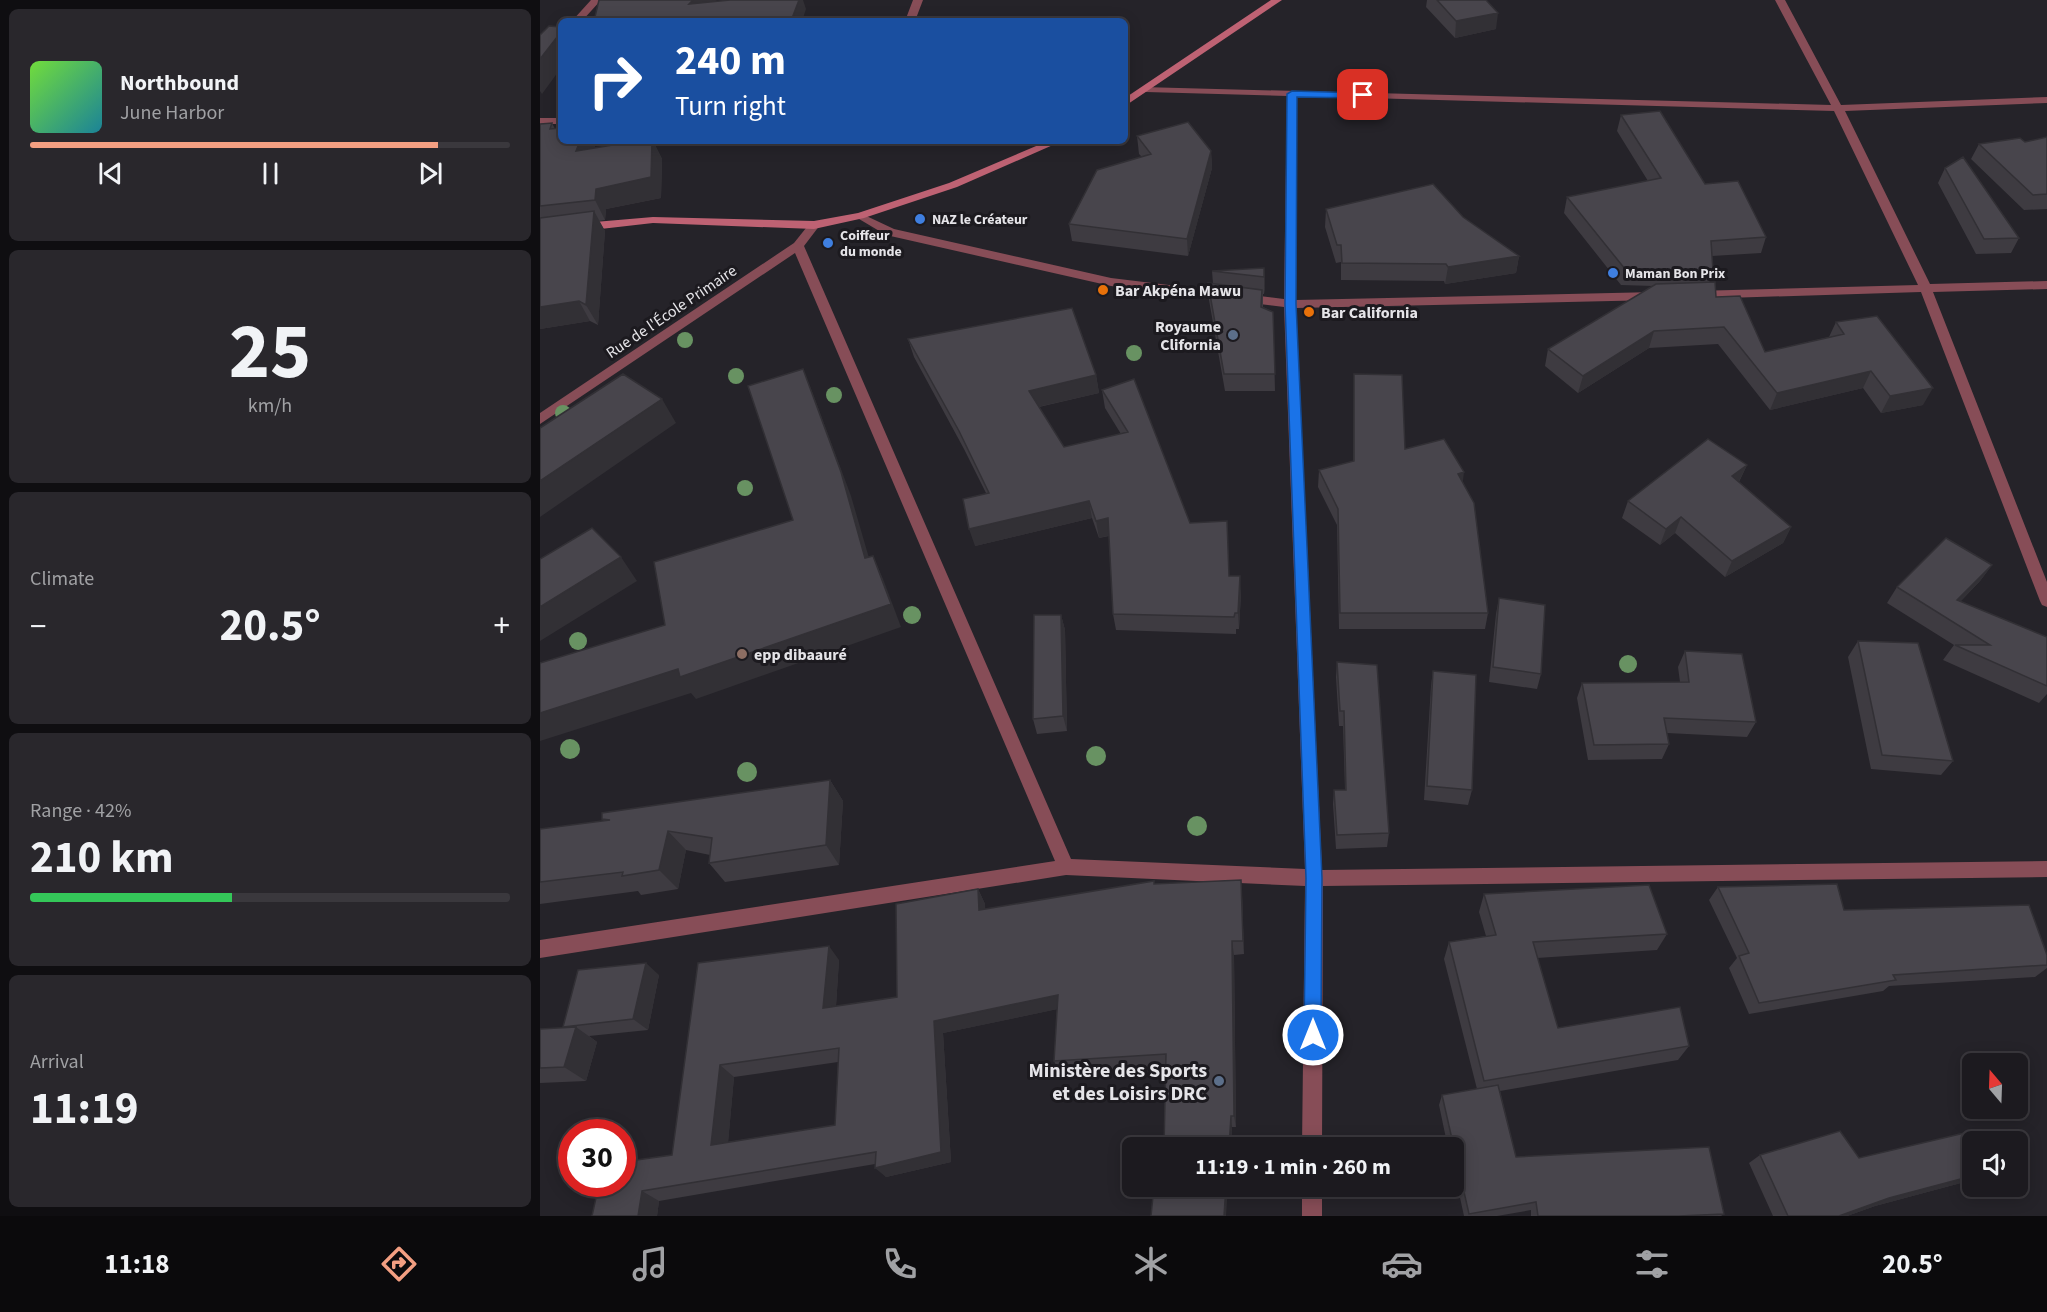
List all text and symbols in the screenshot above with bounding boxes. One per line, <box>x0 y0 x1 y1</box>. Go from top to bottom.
text: 240 m <box>675 31 786 91</box>
icon: right <box>576 42 654 120</box>
text: Northbound <box>120 67 239 99</box>
pin <box>1337 69 1388 120</box>
icon: arrive <box>1346 78 1379 111</box>
text: Turn right <box>675 87 786 126</box>
text: June Harbor <box>120 99 224 127</box>
icon: previous <box>94 157 127 190</box>
icon: pause <box>254 157 287 190</box>
icon: next <box>414 157 447 190</box>
place label: NAZ le Créateur <box>932 210 1028 230</box>
marker: NAZ le Créateur <box>913 212 927 226</box>
place label: Coiffeur du monde <box>840 226 902 262</box>
marker: Coiffeur du monde <box>821 236 835 250</box>
street label: Rue de l'École Primaire <box>602 260 741 364</box>
place label: Maman Bon Prix <box>1625 264 1725 284</box>
marker: Maman Bon Prix <box>1606 266 1620 280</box>
place label: Bar Akpéna Mawu <box>1115 280 1241 302</box>
marker: Bar Akpéna Mawu <box>1096 283 1110 297</box>
text: 25 <box>229 297 311 408</box>
place label: Bar California <box>1321 302 1418 324</box>
marker: Bar California <box>1302 305 1316 319</box>
place label: Royaume Clifornia <box>1155 316 1221 356</box>
marker: Royaume Clifornia <box>1226 328 1240 342</box>
text: km/h <box>248 392 292 420</box>
text: Climate <box>30 565 94 593</box>
text: 20.5° <box>219 594 321 658</box>
text: − <box>30 603 46 650</box>
text: + <box>494 603 510 650</box>
place label: epp dibaauré <box>754 644 847 666</box>
marker: epp dibaauré <box>735 647 749 661</box>
text: Range · 42% <box>30 797 131 825</box>
text: 210 km <box>30 826 174 890</box>
position arrow <box>1281 1003 1345 1067</box>
text: Arrival <box>30 1048 84 1076</box>
north arrow <box>1962 1053 2028 1119</box>
map controls <box>1962 1053 2028 1197</box>
place label: Ministère des Sports et des Loisirs DRC <box>1028 1057 1207 1108</box>
marker: Ministère des Sports et des Loisirs DRC <box>1212 1074 1226 1088</box>
text: 11:19 <box>30 1077 139 1141</box>
speed limit sign: 30 <box>558 1119 636 1197</box>
button: sound <box>1962 1131 2028 1197</box>
text: 11:19 · 1 min · 260 m <box>1195 1151 1391 1183</box>
icon: directions <box>378 1243 420 1285</box>
icon: music <box>629 1243 671 1285</box>
icon: phone <box>879 1243 921 1285</box>
icon: climate <box>1130 1243 1172 1285</box>
icon: car <box>1381 1243 1423 1285</box>
icon: filters <box>1631 1243 1673 1285</box>
text: 11:18 <box>104 1245 169 1284</box>
text: 20.5° <box>1882 1245 1943 1284</box>

